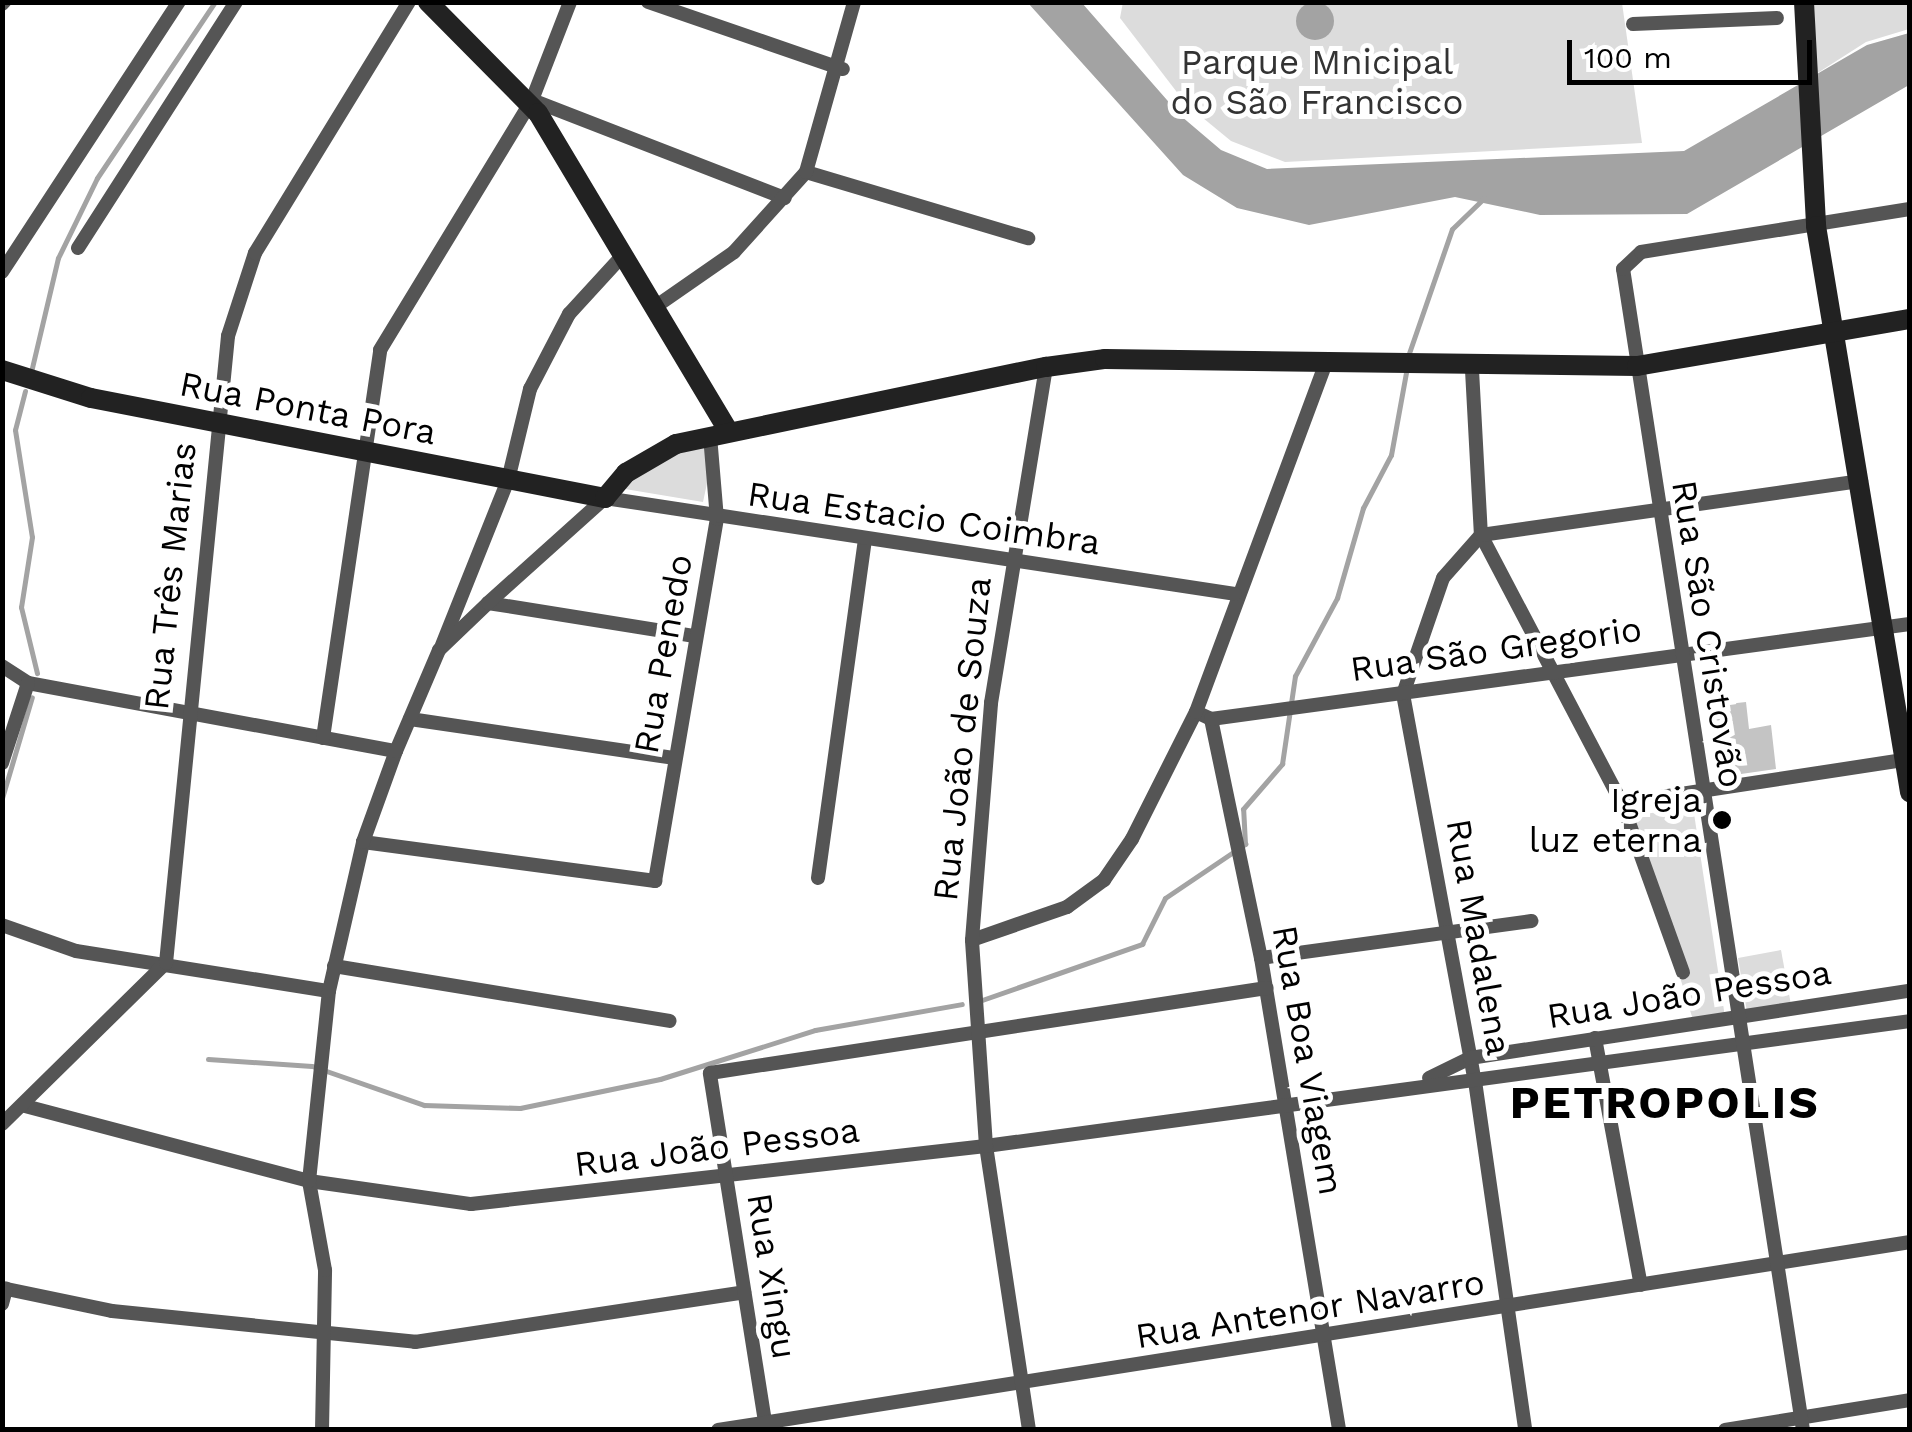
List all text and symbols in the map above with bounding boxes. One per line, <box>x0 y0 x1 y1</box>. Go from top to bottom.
scale bar <box>1572 20 1817 82</box>
text: 100 m <box>1584 40 1672 75</box>
park label: Parque Mnicipal do São Francisco <box>1171 41 1463 123</box>
street label: Rua Ponta Pora <box>176 362 440 454</box>
street label: Rua Três Marias <box>135 439 205 713</box>
street label: Rua Estacio Coimbra <box>745 472 1103 564</box>
street label: Rua São Cristovão <box>1663 477 1753 791</box>
street label: Rua Penedo <box>625 551 701 757</box>
street label: Rua João de Souza <box>924 574 1000 904</box>
street label: Rua São Gregorio <box>1347 608 1645 690</box>
place label: Igreja luz eterna <box>1529 779 1702 861</box>
marker: Igreja luz eterna <box>1711 809 1733 831</box>
street label: Rua Madalena <box>1437 815 1521 1059</box>
street label: Rua Boa Viagem <box>1263 921 1353 1199</box>
street label: Rua João Pessoa <box>1543 951 1835 1037</box>
district label: PETROPOLIS <box>1510 1076 1820 1130</box>
street label: Rua João Pessoa <box>571 1109 863 1185</box>
street label: Rua Xingu <box>738 1190 806 1362</box>
street label: Rua Antenor Navarro <box>1131 1260 1489 1358</box>

